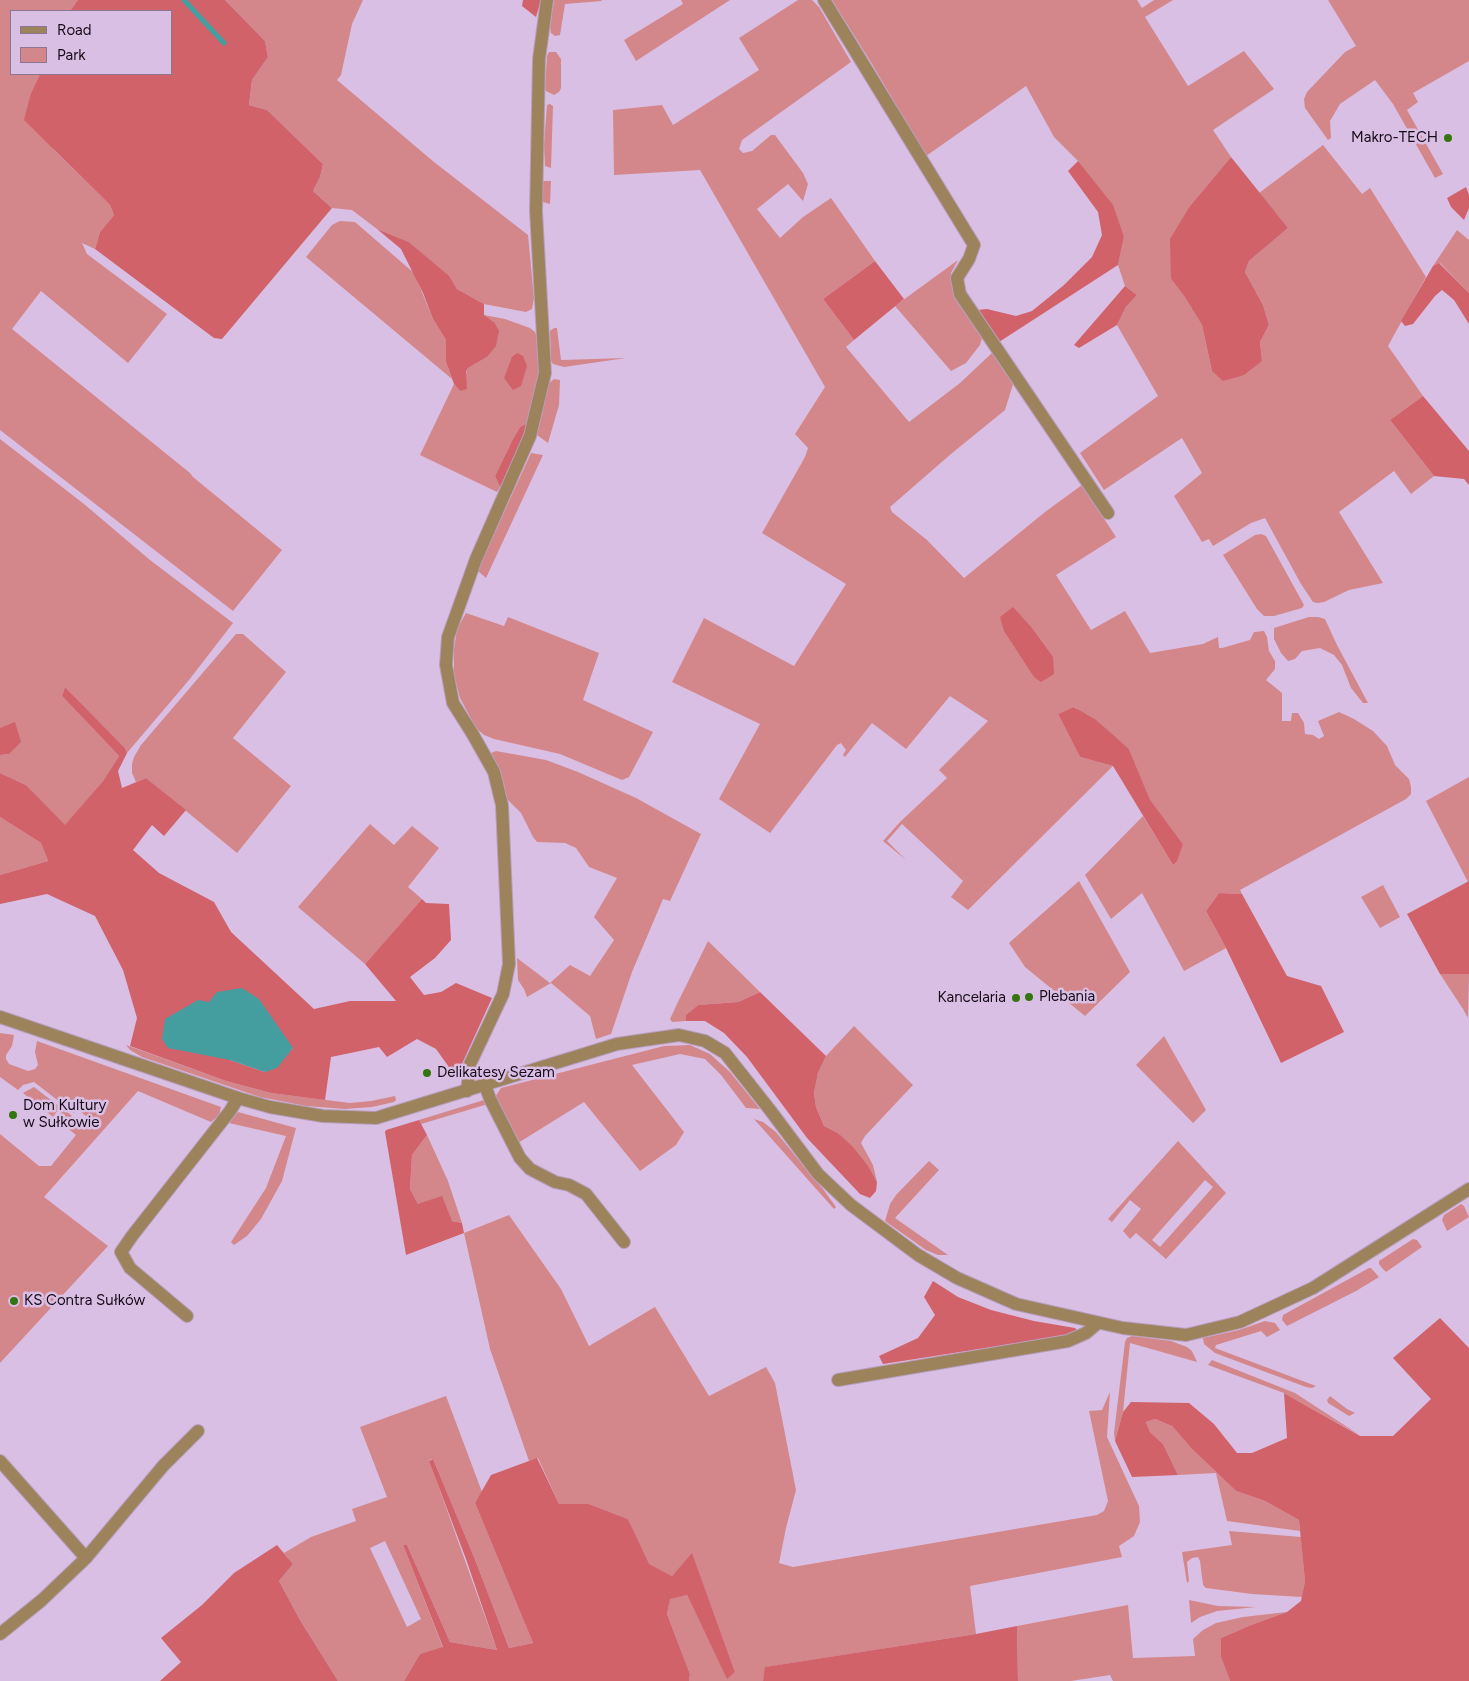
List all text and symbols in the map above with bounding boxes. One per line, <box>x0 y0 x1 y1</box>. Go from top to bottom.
legend <box>10 10 172 75</box>
text: Road <box>57 21 92 39</box>
text: Park <box>57 46 86 64</box>
place label: Makro-TECH <box>1351 129 1438 147</box>
marker: Makro-TECH <box>1442 132 1454 144</box>
place label: Plebania <box>1039 988 1095 1006</box>
place label: Kancelaria <box>938 989 1006 1007</box>
marker: Plebania <box>1023 991 1035 1003</box>
marker: Kancelaria <box>1010 992 1022 1004</box>
place label: Delikatesy Sezam <box>437 1064 555 1082</box>
marker: Delikatesy Sezam <box>421 1067 433 1079</box>
place label: Dom Kultury w Sułkowie <box>23 1097 106 1132</box>
marker: Dom Kultury w Sułkowie <box>7 1109 19 1121</box>
place label: KS Contra Sułków <box>24 1292 145 1310</box>
marker: KS Contra Sułków <box>8 1295 20 1307</box>

